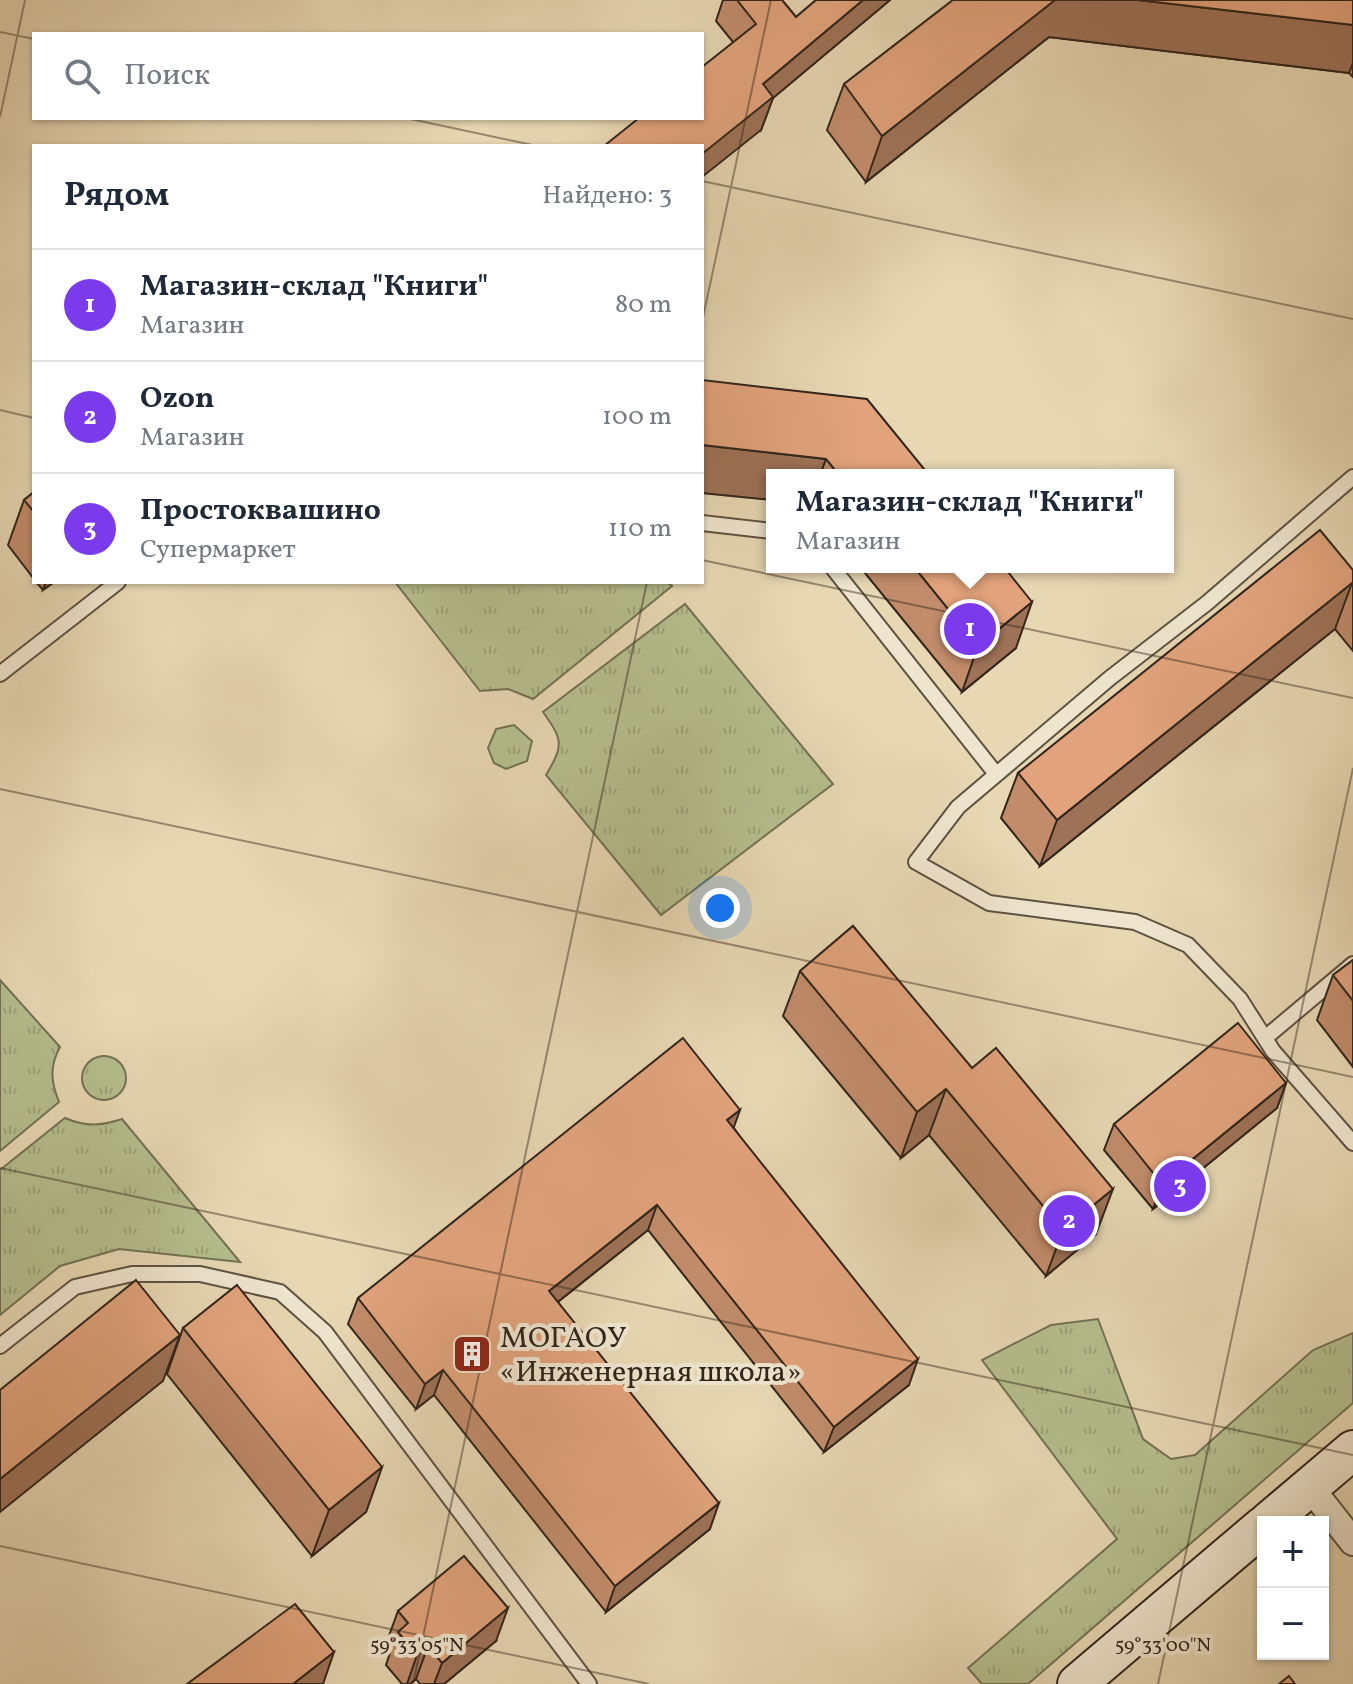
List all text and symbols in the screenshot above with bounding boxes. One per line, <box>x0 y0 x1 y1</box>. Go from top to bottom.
search box <box>32 32 704 120</box>
icon: search <box>60 54 104 98</box>
text: Поиск <box>124 55 210 97</box>
text: Рядом <box>64 173 169 220</box>
text: Найдено: 3 <box>542 178 672 214</box>
text: Магазин-склад "Книги" <box>140 266 488 308</box>
text: 1 <box>85 287 95 323</box>
text: 80 m <box>615 287 672 323</box>
text: Магазин <box>140 308 244 344</box>
text: Ozon <box>140 378 214 420</box>
text: 2 <box>83 399 97 435</box>
text: 100 m <box>602 399 672 435</box>
text: Магазин <box>140 420 244 456</box>
popup <box>766 469 1174 573</box>
text: Магазин-склад "Книги" <box>796 482 1144 524</box>
text: Простоквашино <box>140 490 381 532</box>
text: 3 <box>83 511 97 547</box>
text: 110 m <box>608 511 672 547</box>
text: Магазин <box>796 524 900 560</box>
text: Супермаркет <box>140 532 296 568</box>
pin: 1 <box>944 599 996 659</box>
your location <box>700 888 740 928</box>
pin: 3 <box>1154 1156 1206 1216</box>
pin: 2 <box>1043 1191 1095 1251</box>
place label: МОГАОУ «Инженерная школа» <box>500 1318 802 1394</box>
building icon: МОГАОУ «Инженерная школа» <box>451 1333 493 1375</box>
map controls <box>1257 1516 1329 1660</box>
button: + <box>1257 1516 1329 1588</box>
button: − <box>1257 1588 1329 1660</box>
text: 59°33'05"N <box>370 1632 464 1660</box>
text: 59°33'00"N <box>1115 1632 1211 1660</box>

